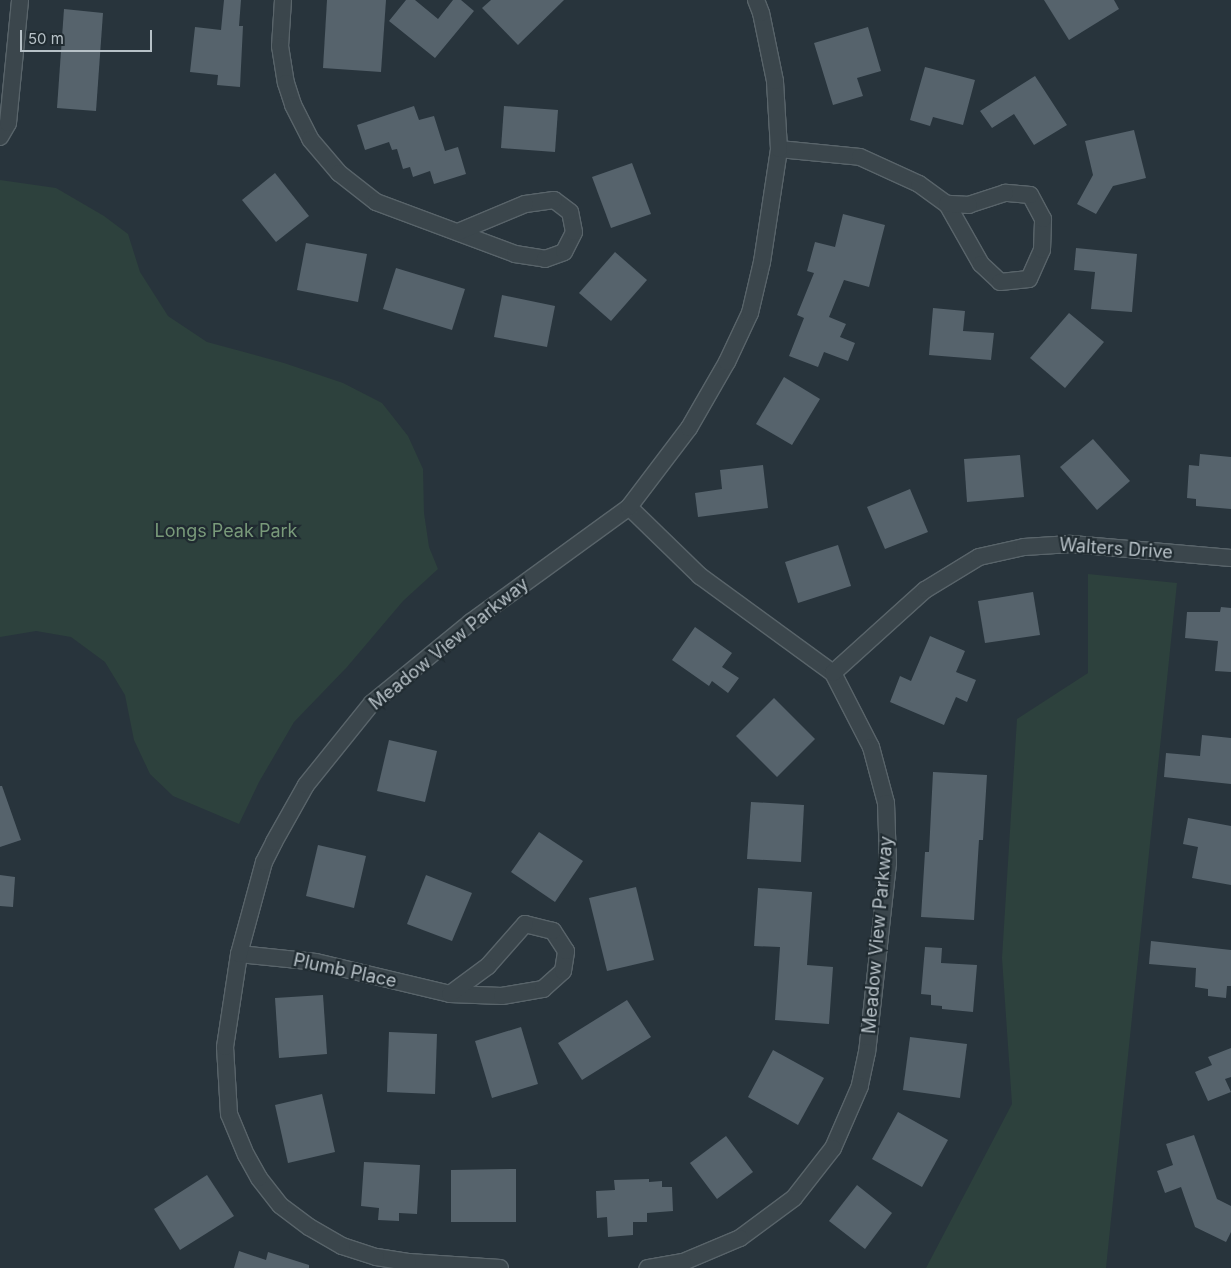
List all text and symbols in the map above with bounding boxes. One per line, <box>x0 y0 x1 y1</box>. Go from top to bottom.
scale bar <box>22 20 155 52</box>
text: 50 m <box>28 29 64 48</box>
park label: Longs Peak Park <box>155 520 297 542</box>
street label: Walters Drive <box>1059 534 1173 564</box>
street label: Meadow View Parkway <box>365 573 533 715</box>
street label: Meadow View Parkway <box>859 835 897 1035</box>
street label: Plumb Place <box>291 950 399 992</box>

